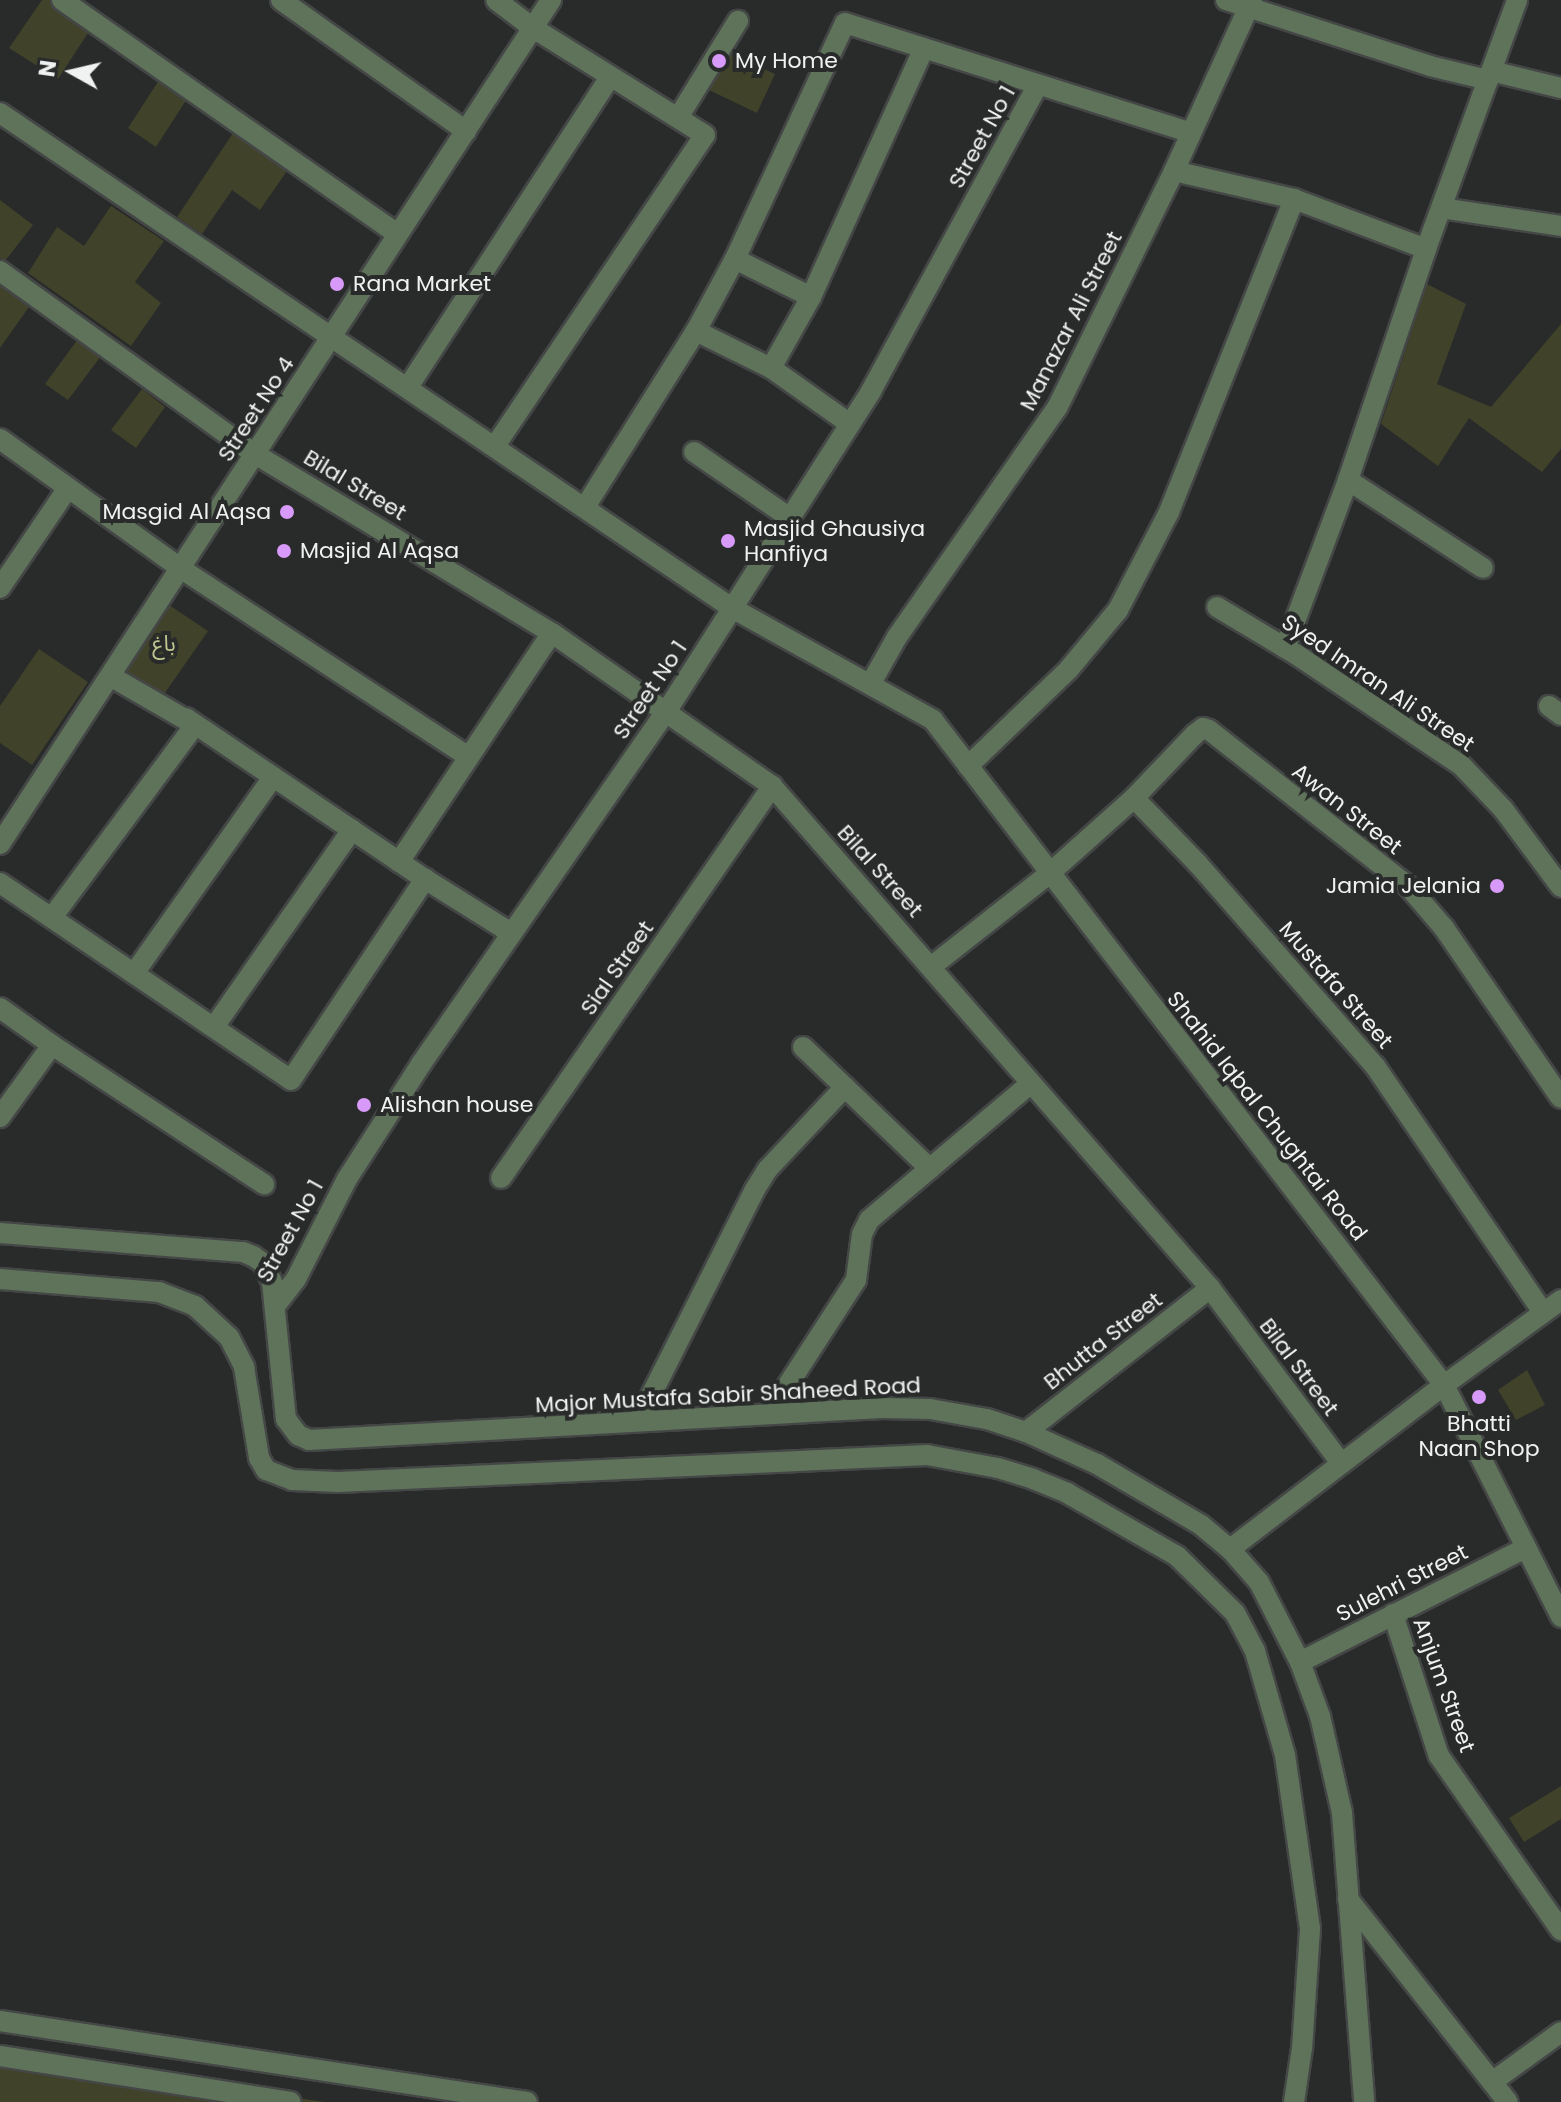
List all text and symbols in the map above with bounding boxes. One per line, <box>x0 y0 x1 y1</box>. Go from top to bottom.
north arrow <box>32 32 112 112</box>
place label: My Home <box>735 48 838 74</box>
marker: My Home <box>710 52 728 70</box>
text: N <box>31 58 64 79</box>
street label: Street No 1 <box>943 81 1021 193</box>
street label: Manazar Ali Street <box>1014 227 1128 415</box>
place label: Rana Market <box>353 271 491 297</box>
marker: Rana Market <box>328 275 346 293</box>
street label: Street No 4 <box>212 352 300 466</box>
street label: Bilal Street <box>299 444 411 526</box>
place label: Masgid Al Aqsa <box>103 499 271 525</box>
marker: Masgid Al Aqsa <box>278 503 296 521</box>
place label: Masjid Ghausiya Hanfiya <box>744 515 925 566</box>
marker: Masjid Ghausiya Hanfiya <box>719 532 737 550</box>
place label: Masjid Al Aqsa <box>300 538 459 564</box>
marker: Masjid Al Aqsa <box>275 542 293 560</box>
street label: Syed Imran Ali Street <box>1277 609 1479 757</box>
park label: باغ <box>152 631 176 657</box>
street label: Street No 1 <box>608 636 692 744</box>
street label: Awan Street <box>1287 758 1407 860</box>
street label: Bilal Street <box>832 819 928 923</box>
place label: Jamia Jelania <box>1326 873 1481 899</box>
marker: Jamia Jelania <box>1488 877 1506 895</box>
street label: Sial Street <box>575 916 659 1020</box>
street label: Mustafa Street <box>1274 916 1398 1054</box>
street label: Shahid Iqbal Chughtai Road <box>1162 986 1372 1246</box>
place label: Alishan house <box>380 1092 533 1118</box>
marker: Alishan house <box>355 1096 373 1114</box>
street label: Street No 1 <box>251 1175 329 1287</box>
street label: Bhutta Street <box>1039 1287 1167 1395</box>
street label: Bilal Street <box>1254 1313 1344 1421</box>
street label: Major Mustafa Sabir Shaheed Road <box>535 1372 921 1418</box>
marker: Bhatti Naan Shop <box>1470 1388 1488 1406</box>
place label: Bhatti Naan Shop <box>1418 1410 1540 1462</box>
street label: Sulehri Street <box>1332 1539 1472 1627</box>
street label: Anjum Street <box>1407 1614 1481 1756</box>

